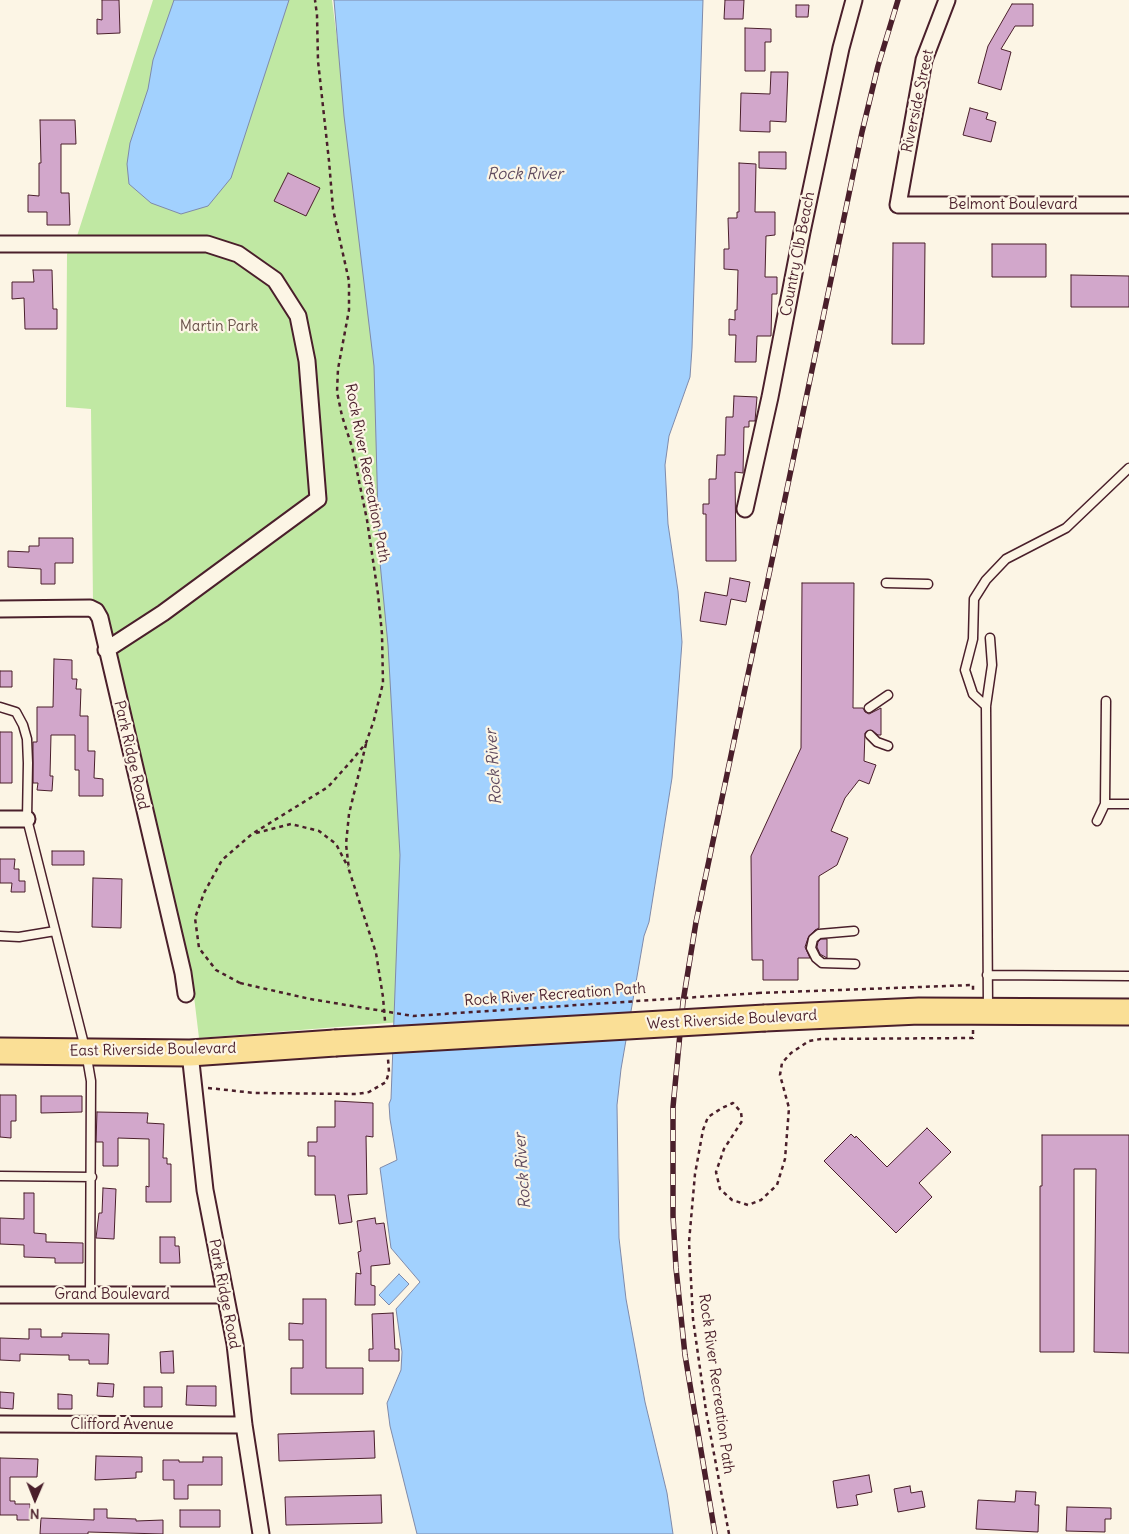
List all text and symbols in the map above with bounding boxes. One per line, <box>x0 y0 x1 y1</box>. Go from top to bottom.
street label: Riverside Street <box>898 48 938 154</box>
water label: Rock River <box>487 164 563 184</box>
street label: Country Clb Beach <box>777 190 819 318</box>
street label: Belmont Boulevard <box>948 196 1078 214</box>
park label: Martin Park <box>180 318 258 336</box>
street label: Rock River Recreation Path <box>341 382 393 564</box>
street label: Park Ridge Road <box>110 699 152 811</box>
water label: Rock River <box>482 729 506 805</box>
street label: Rock River Recreation Path <box>464 980 646 1010</box>
street label: West Riverside Boulevard <box>646 1007 818 1033</box>
street label: East Riverside Boulevard <box>70 1040 236 1060</box>
water label: Rock River <box>511 1133 535 1209</box>
street label: Park Ridge Road <box>205 1238 243 1350</box>
street label: Grand Boulevard <box>54 1286 170 1304</box>
street label: Rock River Recreation Path <box>694 1293 738 1475</box>
street label: Clifford Avenue <box>70 1416 174 1434</box>
north arrow <box>10 1474 60 1524</box>
text: N <box>30 1505 40 1523</box>

